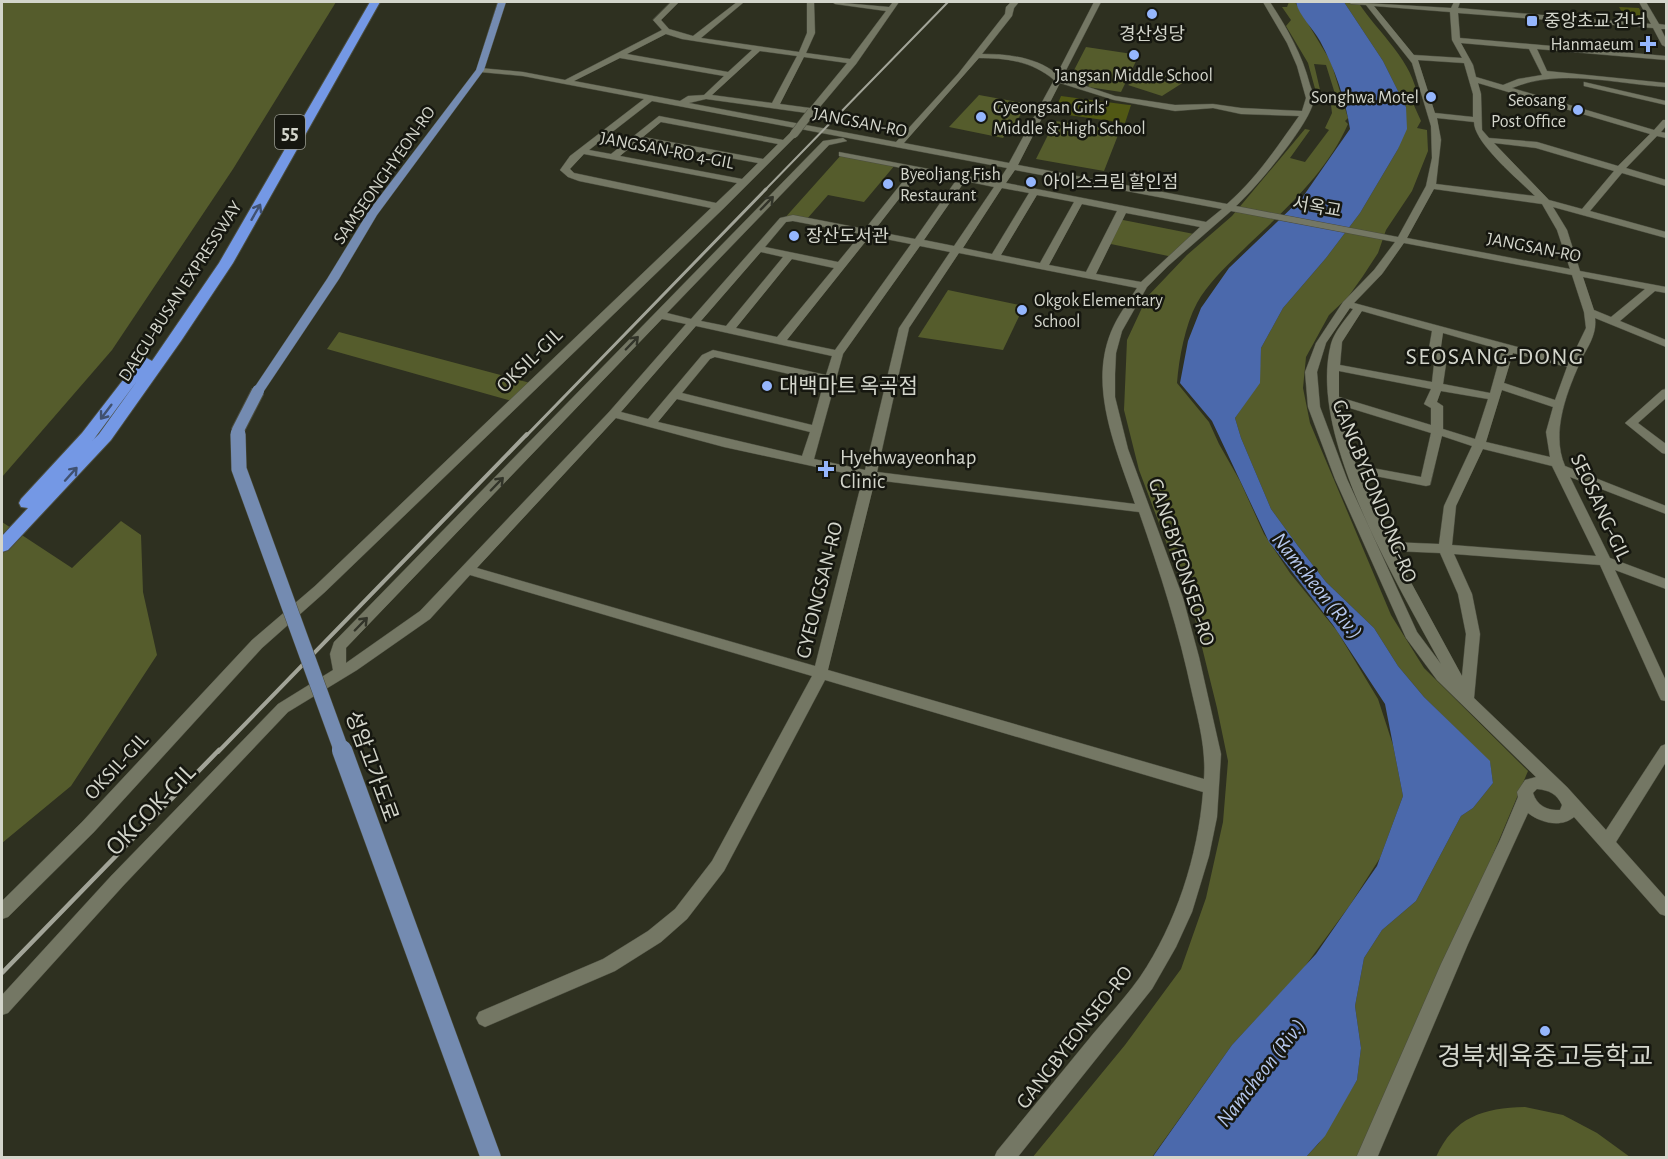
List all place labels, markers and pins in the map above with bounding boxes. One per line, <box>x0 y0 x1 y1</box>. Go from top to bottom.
marker: 경산성당 <box>1145 7 1159 21</box>
place label: 중앙초교 건너 <box>1544 11 1646 31</box>
marker: 중앙초교 건너 <box>1525 14 1539 28</box>
place label: 경산성당 <box>1119 24 1185 44</box>
marker: Hanmaeum <box>1639 35 1657 53</box>
place label: Hanmaeum <box>1550 36 1634 54</box>
marker: Jangsan Middle School <box>1127 48 1141 62</box>
place label: Jangsan Middle School <box>1055 67 1213 85</box>
place label: Songhwa Motel <box>1311 89 1419 107</box>
marker: Songhwa Motel <box>1424 90 1438 104</box>
place label: Seosang Post Office <box>1491 92 1566 131</box>
place label: Gyeongsan Girls' Middle & High School <box>993 99 1146 138</box>
marker: Seosang Post Office <box>1571 103 1585 117</box>
marker: Gyeongsan Girls' Middle & High School <box>974 110 988 124</box>
place label: Byeoljang Fish Restaurant <box>900 166 1001 205</box>
place label: 아이스크림 할인점 <box>1043 172 1178 192</box>
marker: 아이스크림 할인점 <box>1024 175 1038 189</box>
marker: Byeoljang Fish Restaurant <box>881 177 895 191</box>
place label: 장산도서관 <box>806 226 889 246</box>
marker: 장산도서관 <box>787 229 801 243</box>
place label: Okgok Elementary School <box>1034 292 1163 331</box>
marker: Okgok Elementary School <box>1015 303 1029 317</box>
place label: 대백마트 옥곡점 <box>779 375 918 397</box>
marker: 대백마트 옥곡점 <box>760 379 774 393</box>
place label: Hyehwayeonhap Clinic <box>840 447 976 492</box>
marker: Hyehwayeonhap Clinic <box>817 460 835 478</box>
marker: 경북체육중고등학교 <box>1538 1024 1552 1038</box>
place label: 경북체육중고등학교 <box>1437 1043 1653 1070</box>

